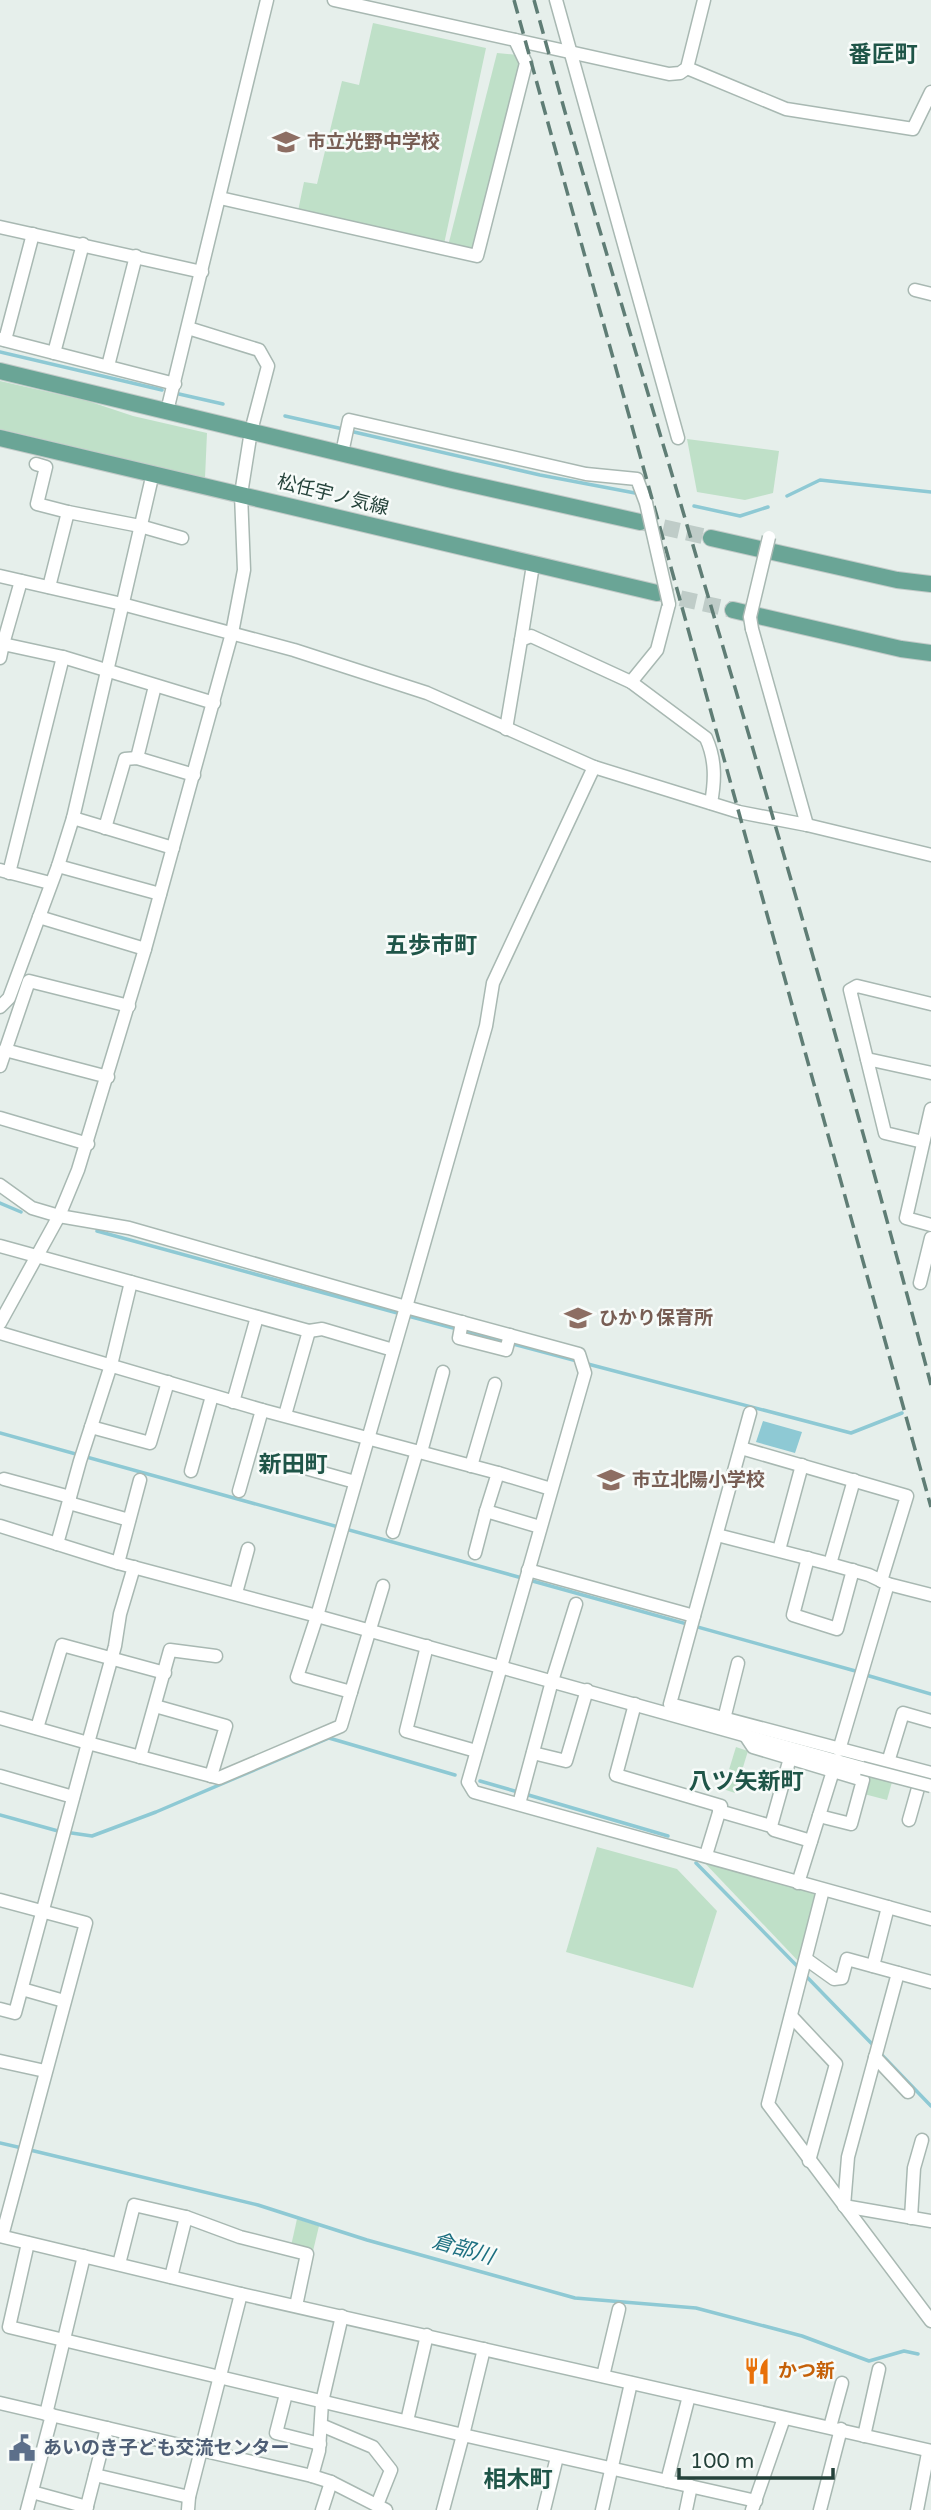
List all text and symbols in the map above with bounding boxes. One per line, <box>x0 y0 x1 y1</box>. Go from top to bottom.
district label: 番匠町 <box>849 41 918 69</box>
school or university icon: 市立光野中学校 <box>271 127 301 157</box>
place label: 市立光野中学校 <box>307 131 440 153</box>
street label: 松任宇ノ気線 <box>275 471 391 519</box>
district label: 五歩市町 <box>385 932 477 960</box>
school or university icon: ひかり保育所 <box>563 1303 593 1333</box>
place label: ひかり保育所 <box>599 1307 713 1329</box>
district label: 新田町 <box>259 1451 328 1479</box>
school or university icon: 市立北陽小学校 <box>596 1465 626 1495</box>
place label: 市立北陽小学校 <box>632 1469 765 1491</box>
district label: 八ツ矢新町 <box>689 1768 804 1796</box>
water label: 倉部川 <box>429 2228 499 2270</box>
restaurant icon: かつ新 <box>742 2356 772 2386</box>
place label: かつ新 <box>778 2360 835 2382</box>
public building icon: あいのき子ども交流センター <box>7 2433 37 2463</box>
scale bar <box>679 2436 833 2480</box>
place label: あいのき子ども交流センター <box>43 2437 289 2459</box>
text: 100 m <box>690 2449 754 2474</box>
district label: 相木町 <box>484 2466 553 2494</box>

